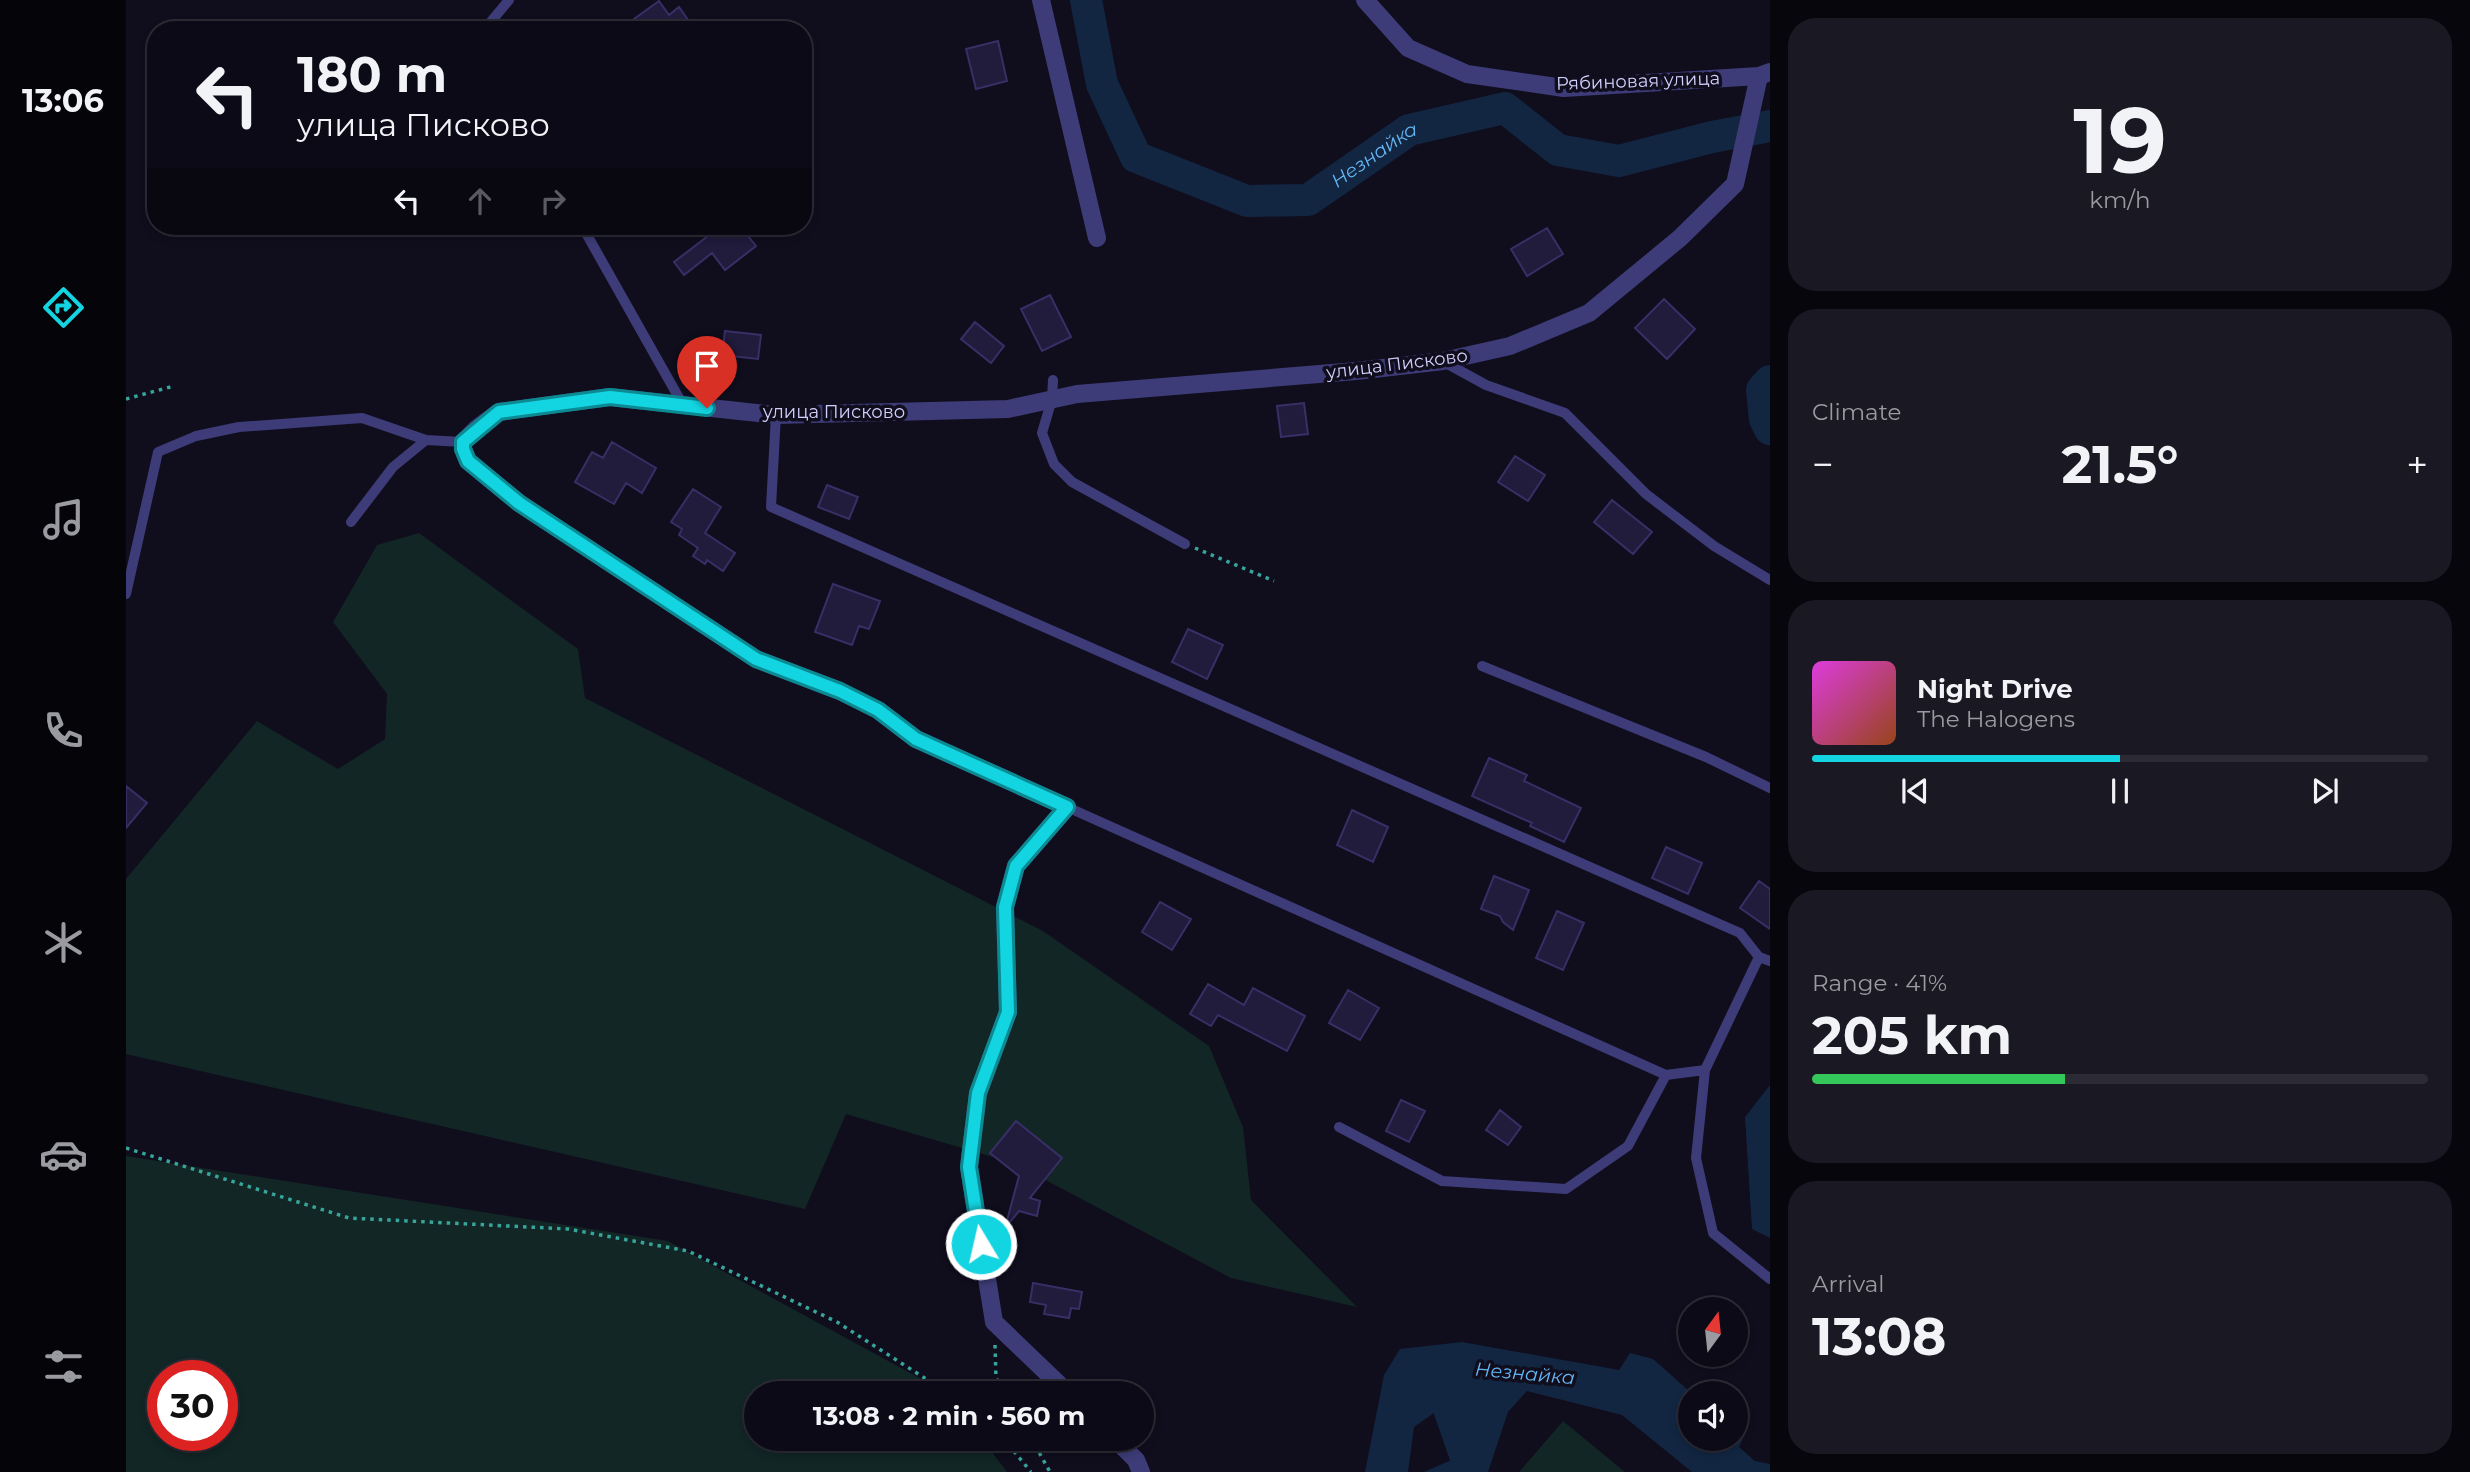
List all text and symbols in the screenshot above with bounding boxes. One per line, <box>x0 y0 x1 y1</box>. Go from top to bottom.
text: 180 m <box>297 45 447 104</box>
icon: left <box>182 49 273 140</box>
street label: Рябиновая улица <box>1556 67 1720 95</box>
text: 13:06 <box>22 81 104 120</box>
text: 19 <box>2073 85 2167 196</box>
text: улица Писково <box>297 105 550 144</box>
water label: Незнайка <box>1327 118 1419 193</box>
icon: left <box>388 182 426 220</box>
icon: ahead <box>461 182 499 220</box>
icon: right <box>534 182 572 220</box>
text: km/h <box>2089 186 2151 214</box>
icon: directions <box>39 283 88 332</box>
pin <box>677 336 737 408</box>
street label: улица Писково <box>1324 344 1469 384</box>
icon: arrive <box>688 347 726 385</box>
text: Climate <box>1812 398 1901 426</box>
street label: улица Писково <box>762 401 905 423</box>
text: 21.5° <box>2061 433 2179 496</box>
text: − <box>1812 441 1834 488</box>
text: + <box>2406 441 2428 488</box>
icon: music <box>39 495 88 544</box>
text: Night Drive <box>1917 673 2073 705</box>
text: The Halogens <box>1917 705 2075 733</box>
icon: phone <box>39 706 88 755</box>
icon: previous <box>1896 772 1934 810</box>
icon: pause <box>2101 772 2139 810</box>
icon: next <box>2306 772 2344 810</box>
icon: climate <box>39 918 88 967</box>
text: Range · 41% <box>1812 969 1947 997</box>
text: 205 km <box>1812 1004 2012 1067</box>
icon: car <box>39 1130 88 1179</box>
position arrow <box>944 1207 1018 1281</box>
text: Arrival <box>1812 1270 1885 1298</box>
north arrow <box>1678 1297 1748 1367</box>
map controls <box>1678 1297 1748 1451</box>
text: 13:08 <box>1812 1305 1946 1368</box>
icon: filters <box>39 1342 88 1391</box>
water label: Незнайка <box>1474 1358 1576 1389</box>
speed limit sign: 30 <box>147 1360 238 1451</box>
button: sound <box>1678 1381 1748 1451</box>
text: 13:08 · 2 min · 560 m <box>813 1400 1085 1432</box>

